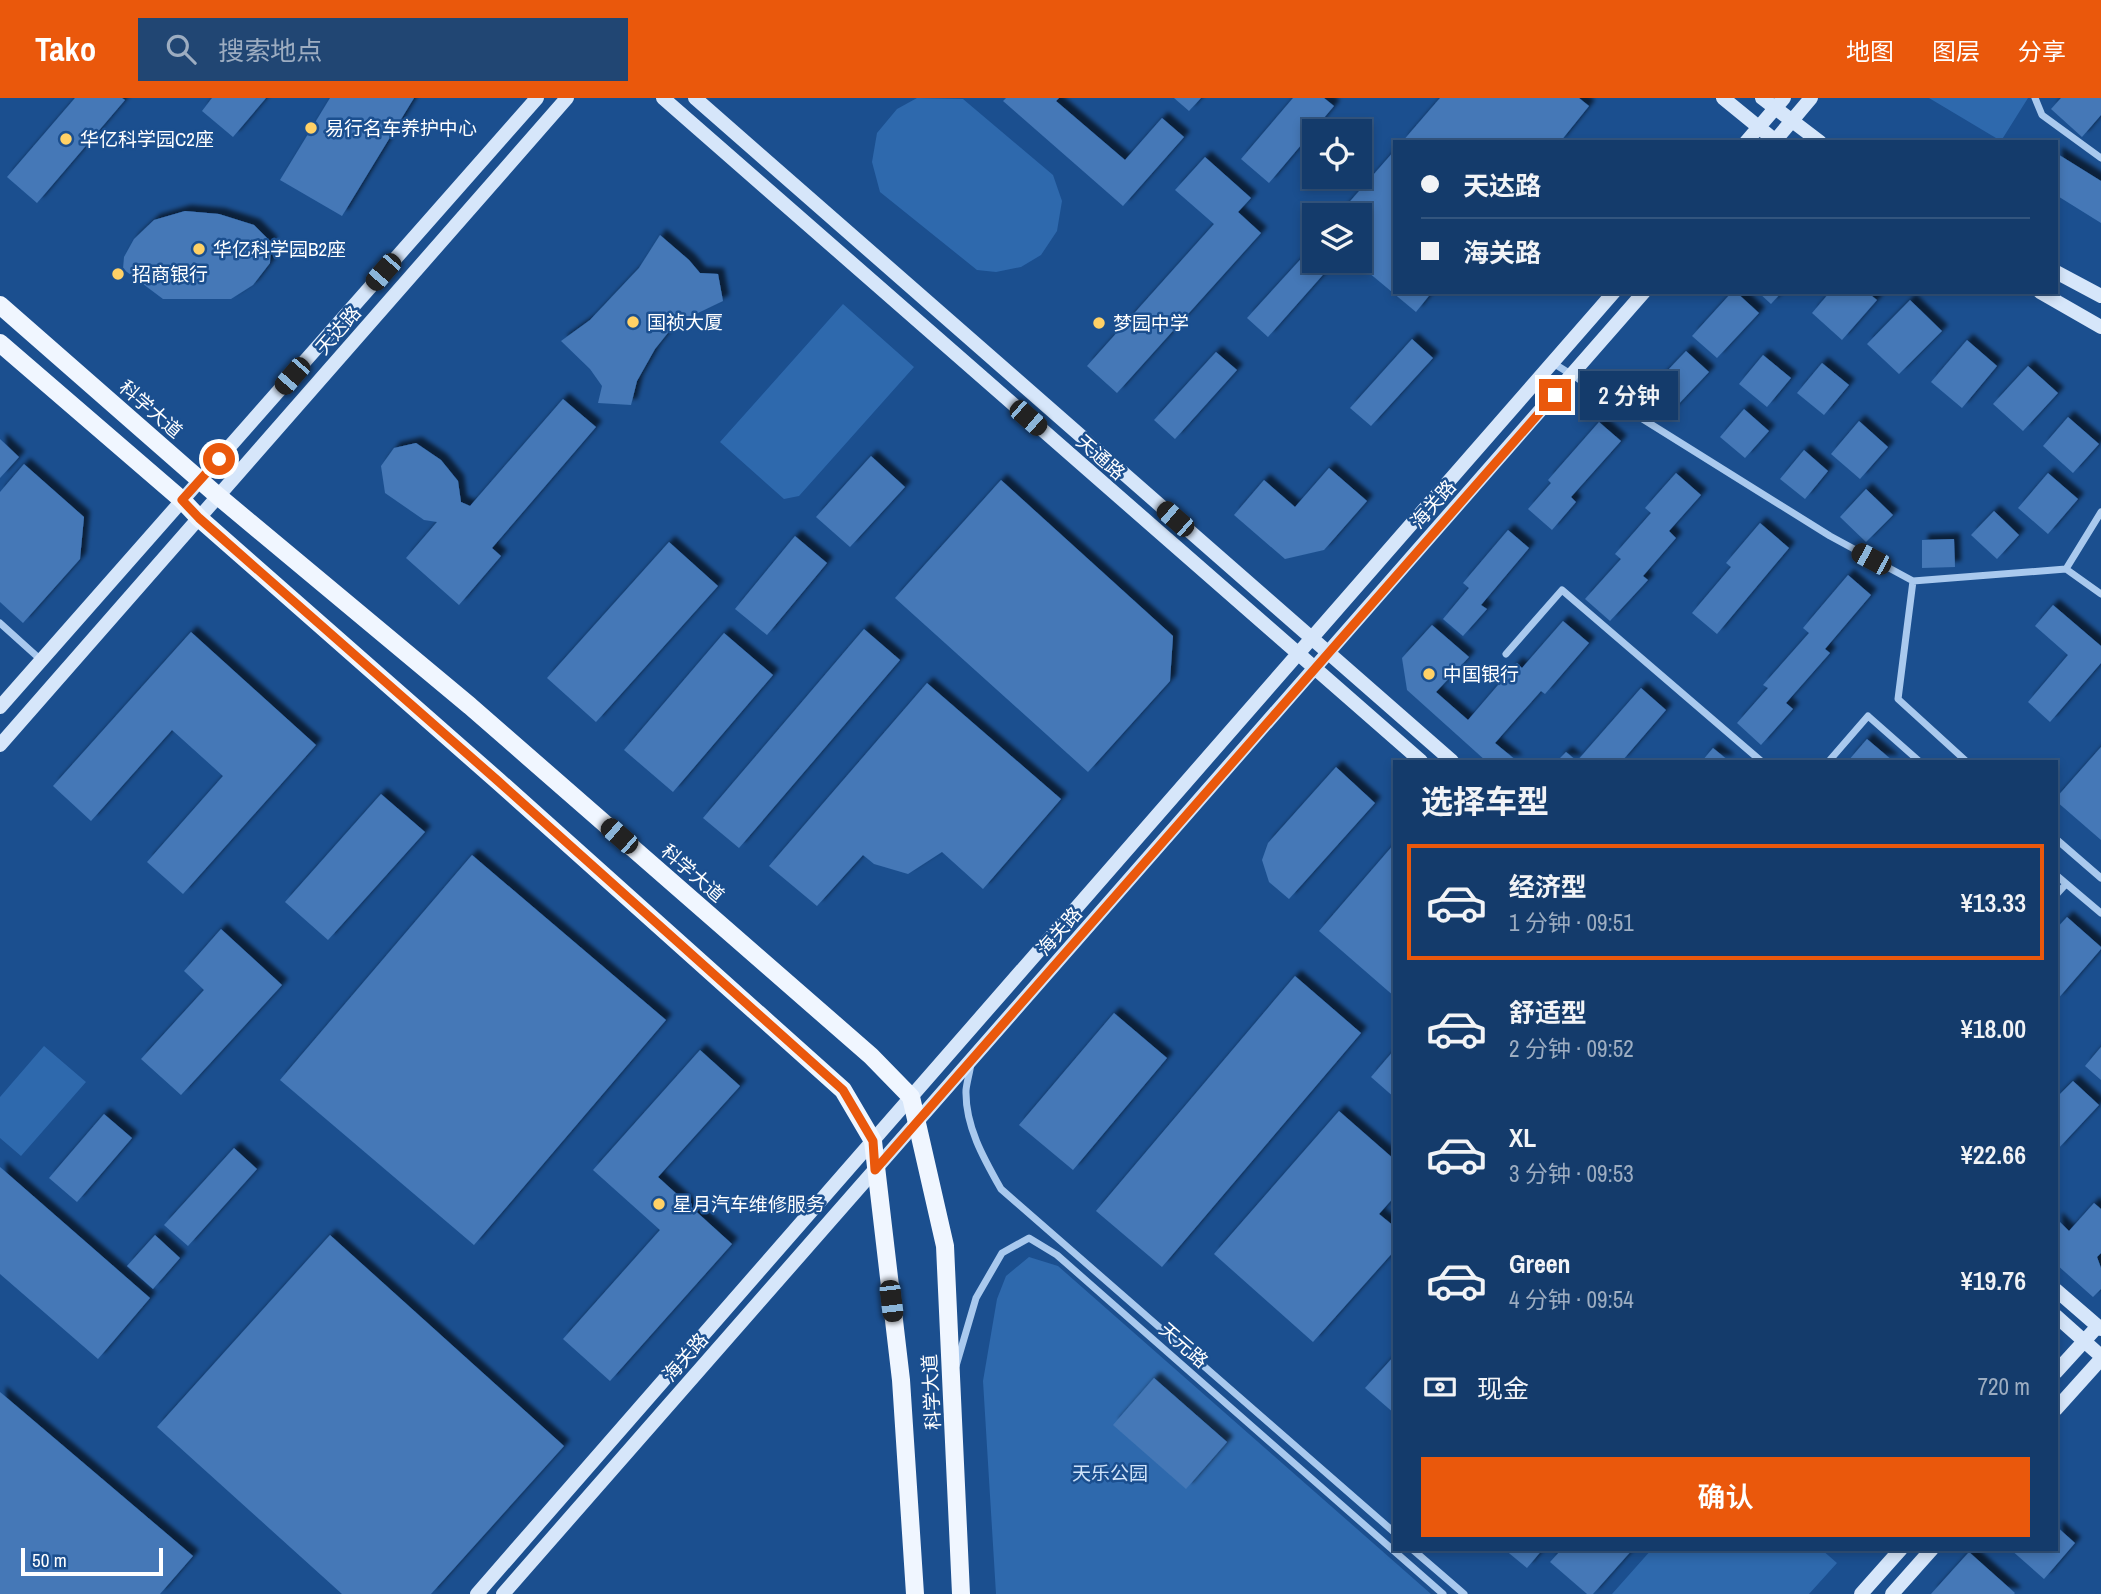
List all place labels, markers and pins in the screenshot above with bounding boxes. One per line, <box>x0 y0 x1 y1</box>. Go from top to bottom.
place label: 易行名车养护中心 <box>325 115 477 141</box>
marker: 易行名车养护中心 <box>303 120 319 136</box>
place label: 华亿科学园C2座 <box>80 126 214 152</box>
marker: 华亿科学园C2座 <box>58 131 74 147</box>
place label: 华亿科学园B2座 <box>213 236 346 262</box>
marker: 华亿科学园B2座 <box>191 241 207 257</box>
place label: 招商银行 <box>132 261 208 287</box>
marker: 招商银行 <box>110 266 126 282</box>
place label: 国祯大厦 <box>647 309 723 335</box>
place label: 梦园中学 <box>1113 310 1189 336</box>
marker: 国祯大厦 <box>625 314 641 330</box>
marker: 梦园中学 <box>1091 315 1107 331</box>
place label: 中国银行 <box>1443 661 1519 687</box>
marker: 中国银行 <box>1421 666 1437 682</box>
place label: 星月汽车维修服务 <box>673 1191 825 1217</box>
marker: 星月汽车维修服务 <box>651 1196 667 1212</box>

